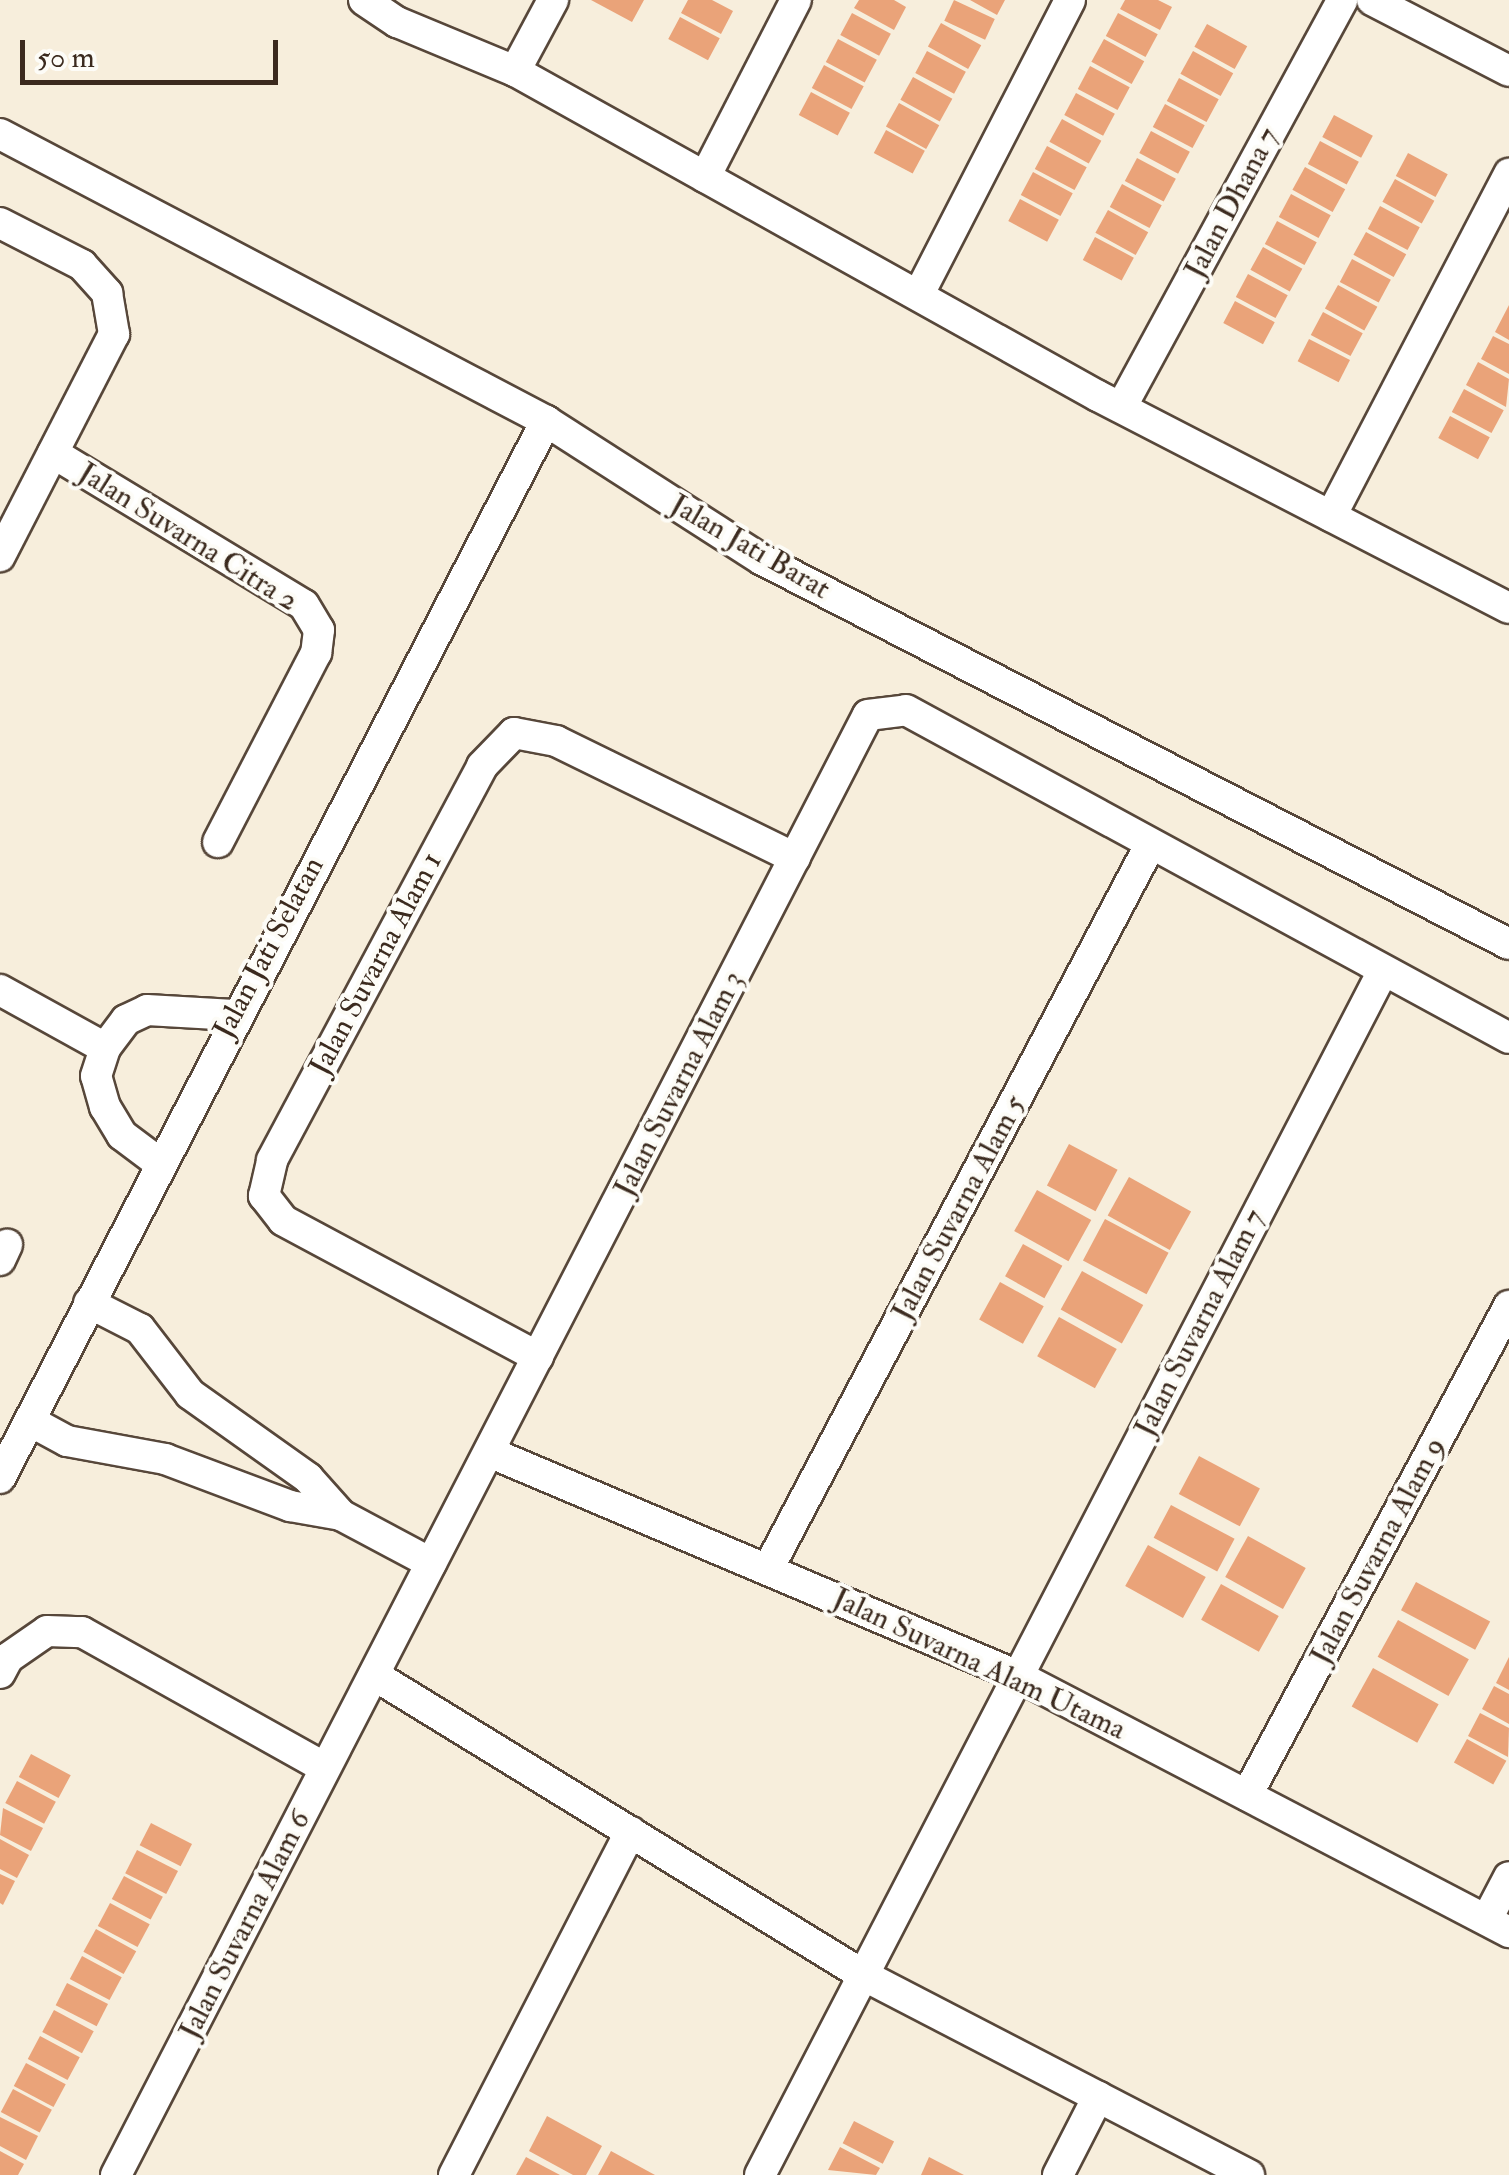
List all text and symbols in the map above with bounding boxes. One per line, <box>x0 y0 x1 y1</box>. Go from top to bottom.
scale bar <box>25 20 282 82</box>
text: 50 m <box>37 39 95 76</box>
street label: Jalan Dhana 7 <box>1177 121 1287 285</box>
street label: Jalan Suvarna Citra 2 <box>71 455 305 619</box>
street label: Jalan Jati Barat <box>664 487 836 607</box>
street label: Jalan Suvarna Alam 1 <box>302 846 450 1082</box>
street label: Jalan Jati Selatan <box>206 851 332 1045</box>
street label: Jalan Suvarna Alam 3 <box>607 965 751 1203</box>
street label: Jalan Suvarna Alam 5 <box>884 1089 1034 1327</box>
street label: Jalan Suvarna Alam 7 <box>1127 1203 1273 1443</box>
street label: Jalan Suvarna Alam 9 <box>1303 1431 1453 1671</box>
street label: Jalan Suvarna Alam Utama <box>827 1580 1131 1748</box>
street label: Jalan Suvarna Alam 6 <box>172 1805 318 2045</box>

